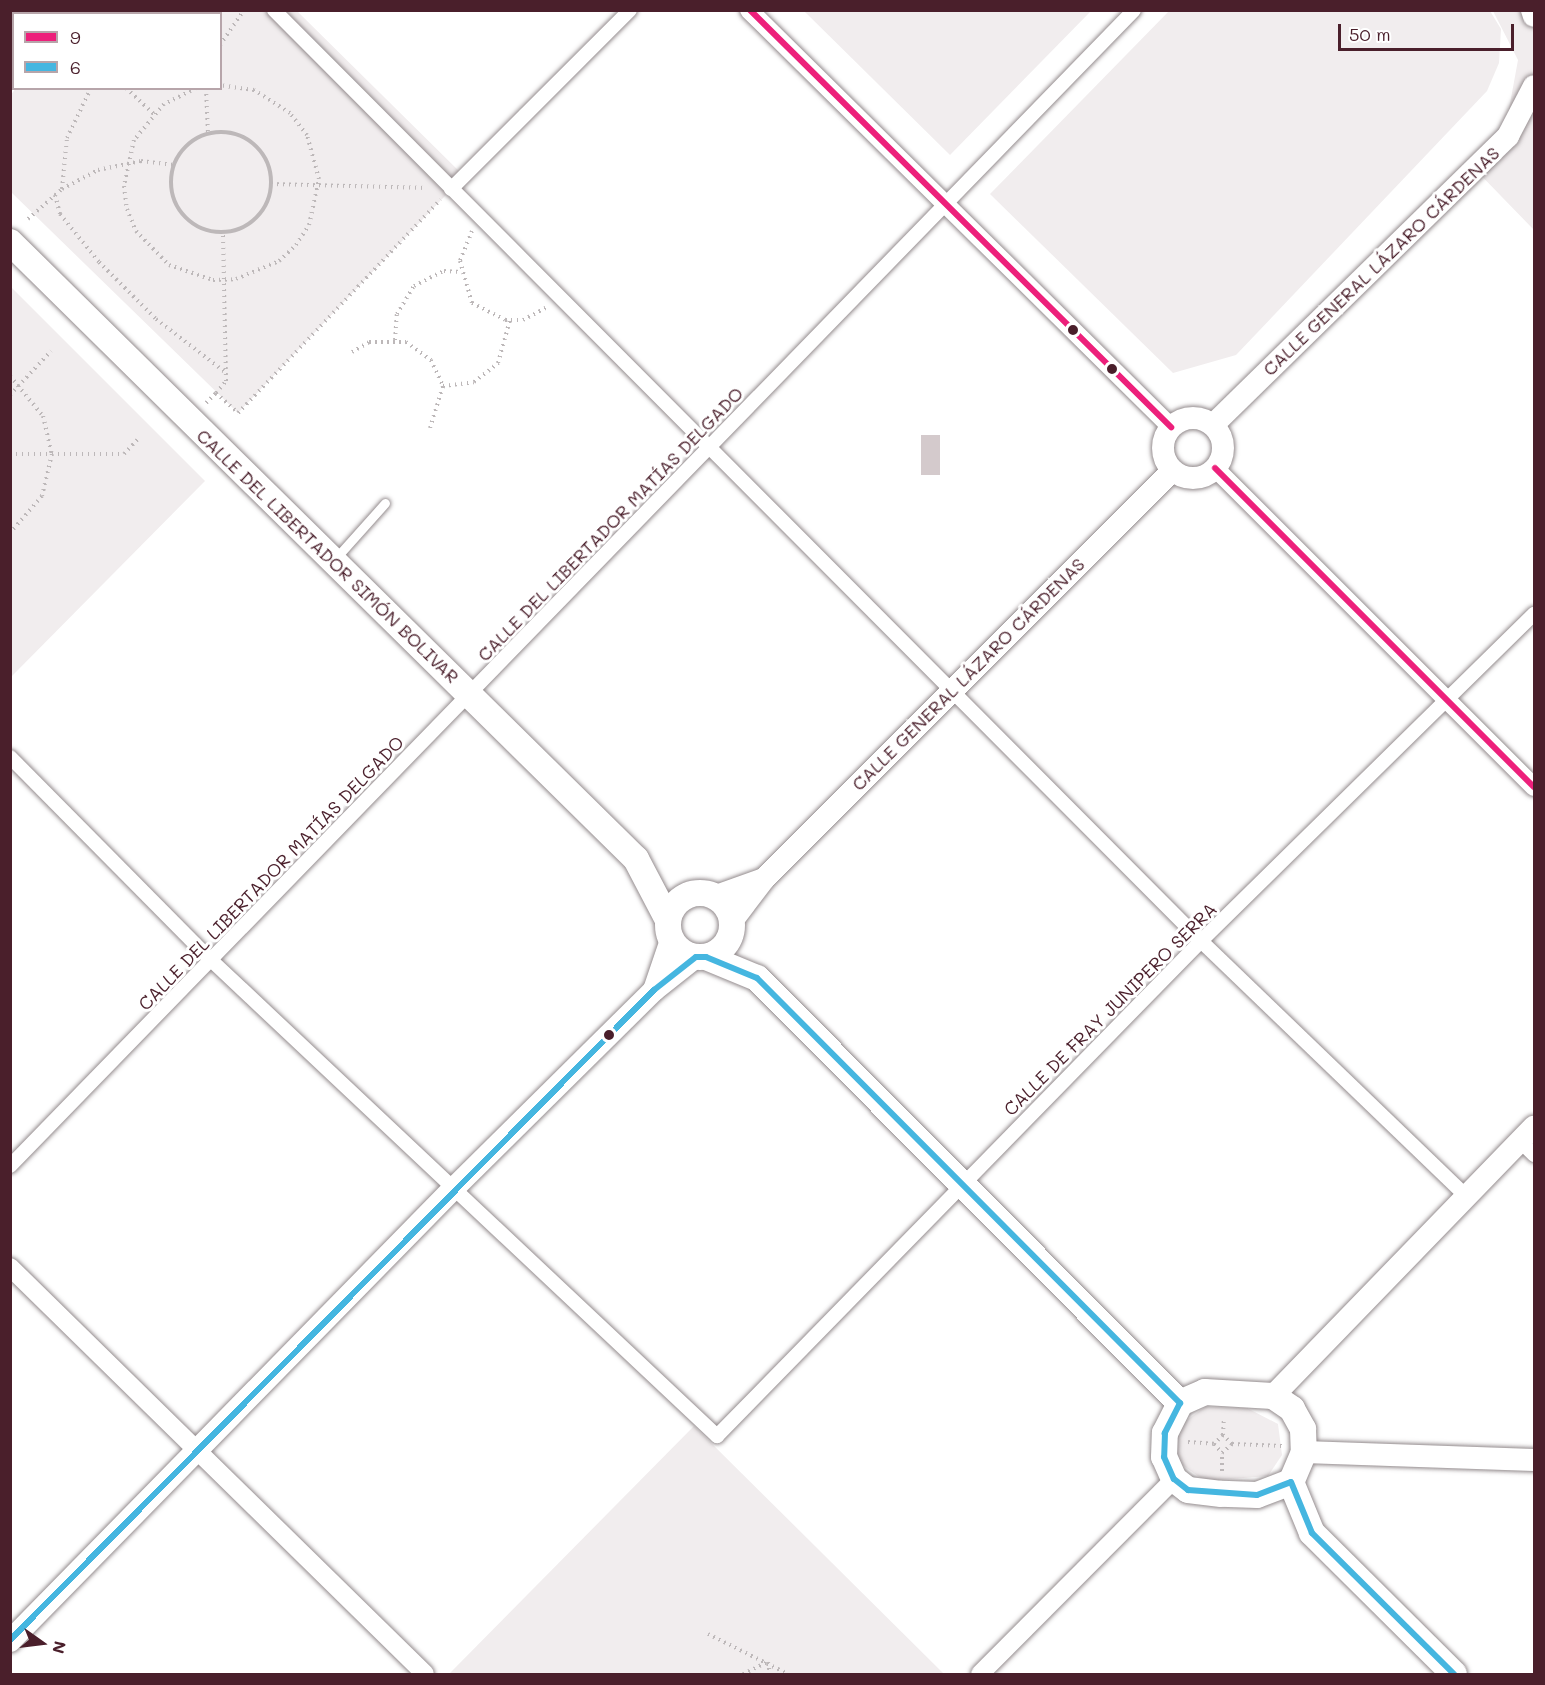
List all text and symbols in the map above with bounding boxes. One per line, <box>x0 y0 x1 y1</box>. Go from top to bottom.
legend <box>12 12 222 90</box>
scale bar <box>1341 12 1516 50</box>
text: 50 m <box>1349 22 1391 46</box>
text: 9 <box>70 25 81 49</box>
text: 6 <box>70 55 81 79</box>
street label: CALLE GENERAL LÁZARO CÁRDENAS <box>1258 142 1504 380</box>
unlabelled marker <box>1067 324 1079 336</box>
unlabelled marker <box>1106 363 1118 375</box>
street label: CALLE DEL LIBERTADOR MATÍAS DELGADO <box>473 382 747 666</box>
street label: CALLE DEL LIBERTADOR SIMÓN BOLIVAR <box>192 424 464 688</box>
street label: CALLE GENERAL LÁZARO CÁRDENAS <box>847 553 1089 795</box>
street label: CALLE DEL LIBERTADOR MATÍAS DELGADO <box>134 731 408 1015</box>
street label: CALLE DE FRAY JUNIPERO SERRA <box>999 898 1221 1120</box>
unlabelled marker <box>603 1029 615 1041</box>
north arrow <box>12 1613 72 1673</box>
text: N <box>48 1639 72 1656</box>

